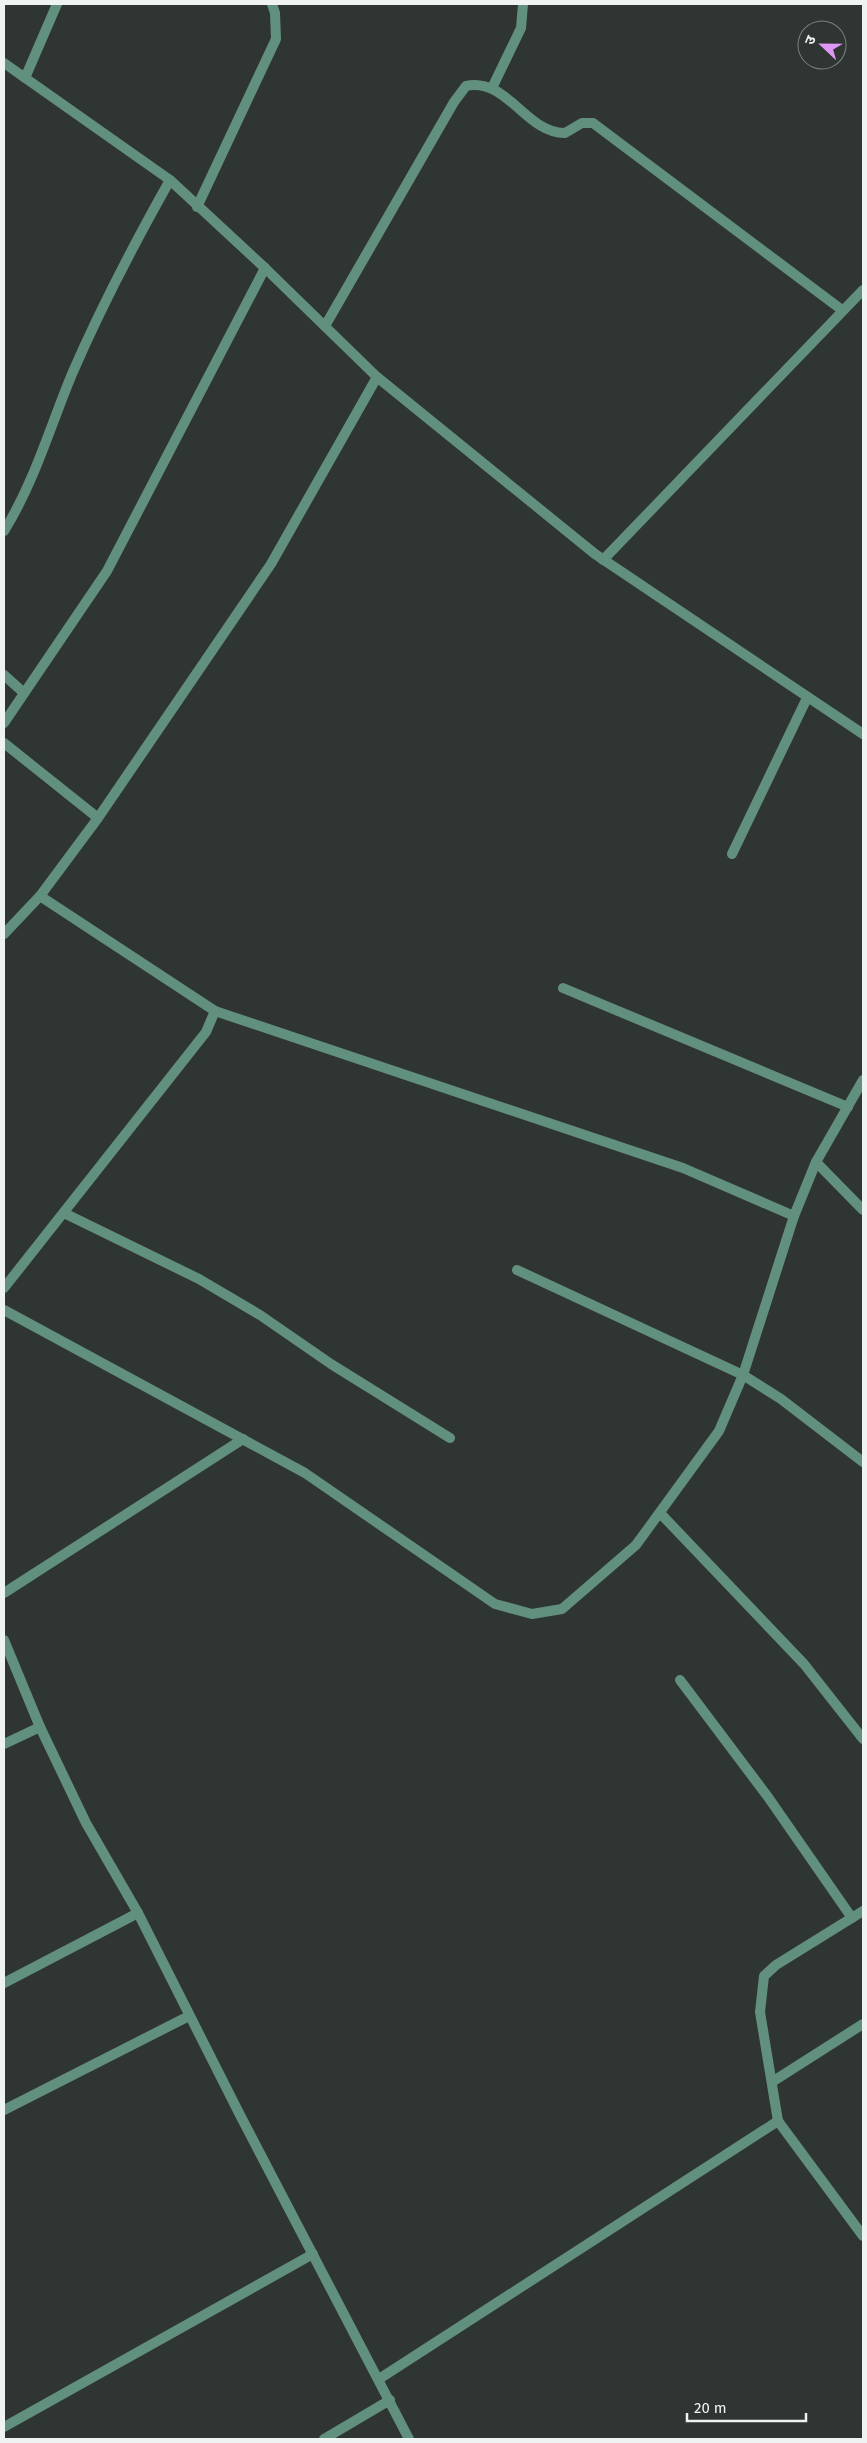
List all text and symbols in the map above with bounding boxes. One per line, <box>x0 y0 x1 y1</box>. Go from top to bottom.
north arrow <box>797 20 847 70</box>
text: उ <box>801 33 820 47</box>
scale bar <box>687 2390 806 2422</box>
text: 20 m <box>694 2399 727 2417</box>

